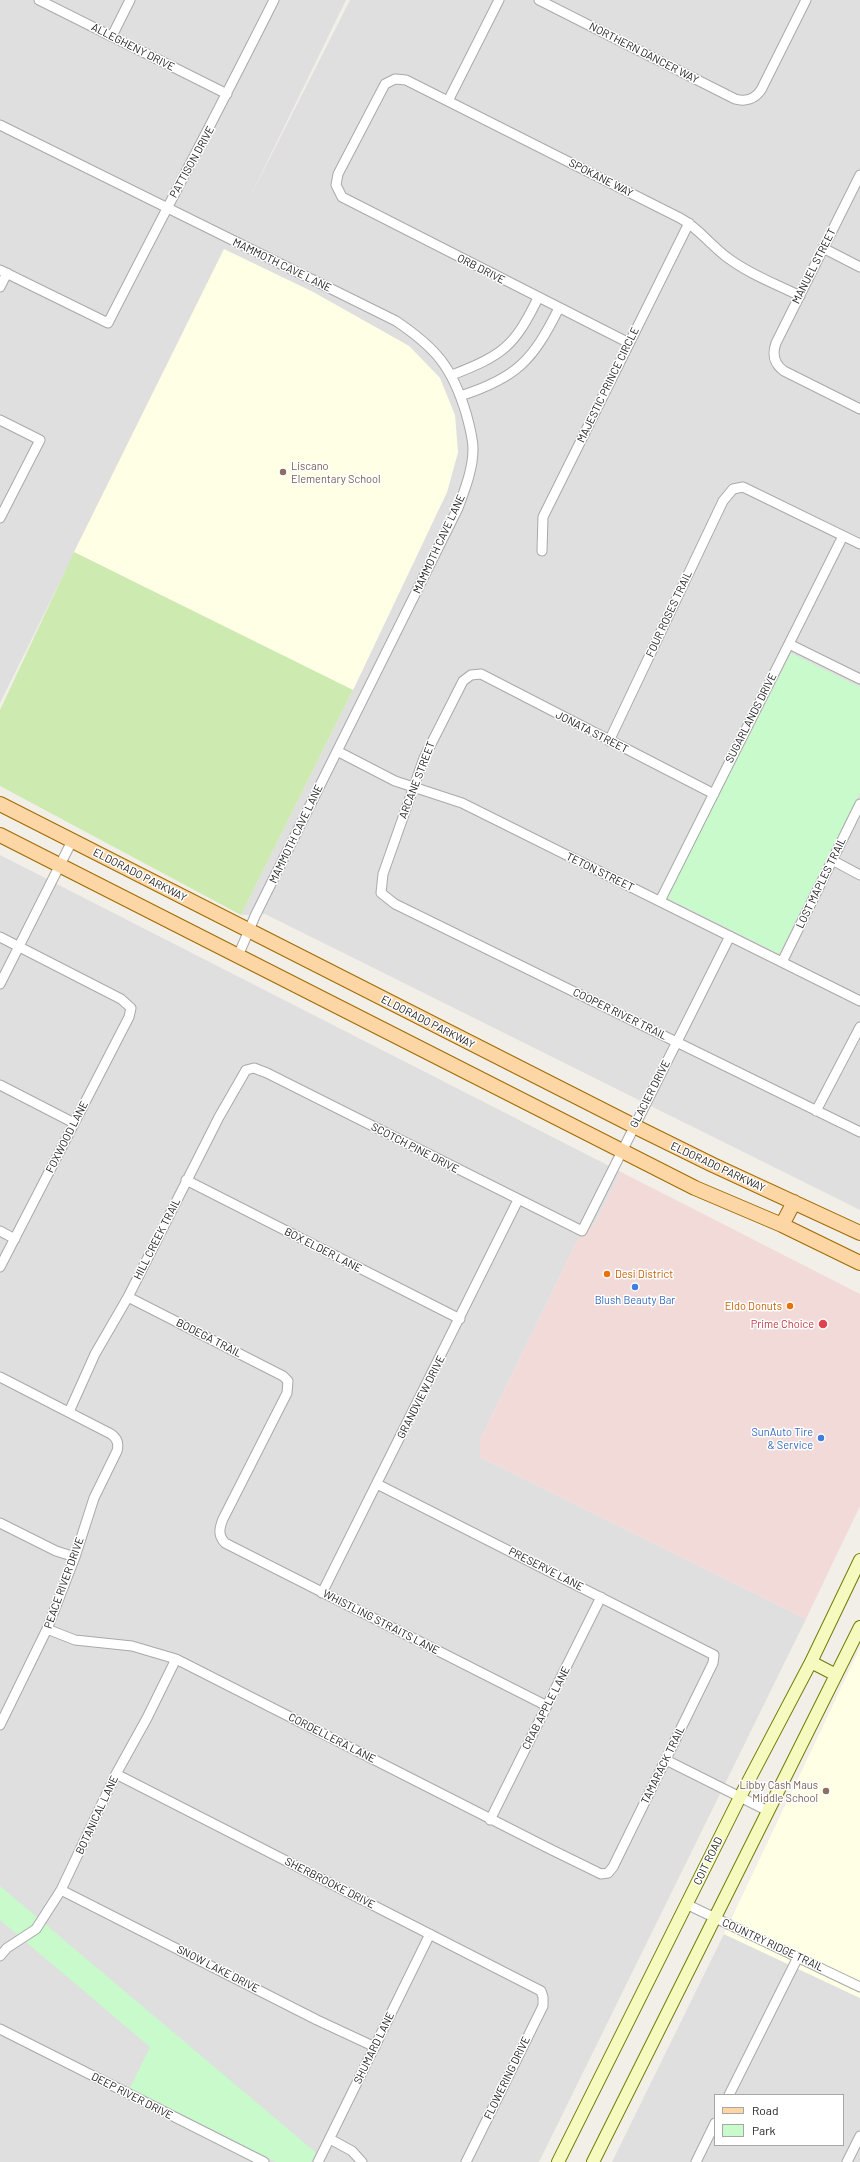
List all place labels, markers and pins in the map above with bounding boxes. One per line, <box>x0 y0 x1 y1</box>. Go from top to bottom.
place label: Liscano Elementary School <box>291 459 381 485</box>
marker: Liscano Elementary School <box>278 467 288 477</box>
place label: Desi District <box>615 1267 673 1281</box>
marker: Desi District <box>602 1269 612 1279</box>
marker: Blush Beauty Bar <box>630 1282 640 1292</box>
place label: Blush Beauty Bar <box>595 1293 675 1307</box>
place label: Eldo Donuts <box>725 1299 782 1313</box>
marker: Eldo Donuts <box>785 1301 795 1311</box>
place label: Prime Choice <box>751 1317 814 1331</box>
marker: Prime Choice <box>817 1318 829 1330</box>
place label: SunAuto Tire & Service <box>751 1425 813 1451</box>
marker: SunAuto Tire & Service <box>816 1433 826 1443</box>
place label: Libby Cash Maus Middle School <box>739 1778 818 1804</box>
marker: Libby Cash Maus Middle School <box>821 1786 831 1796</box>

